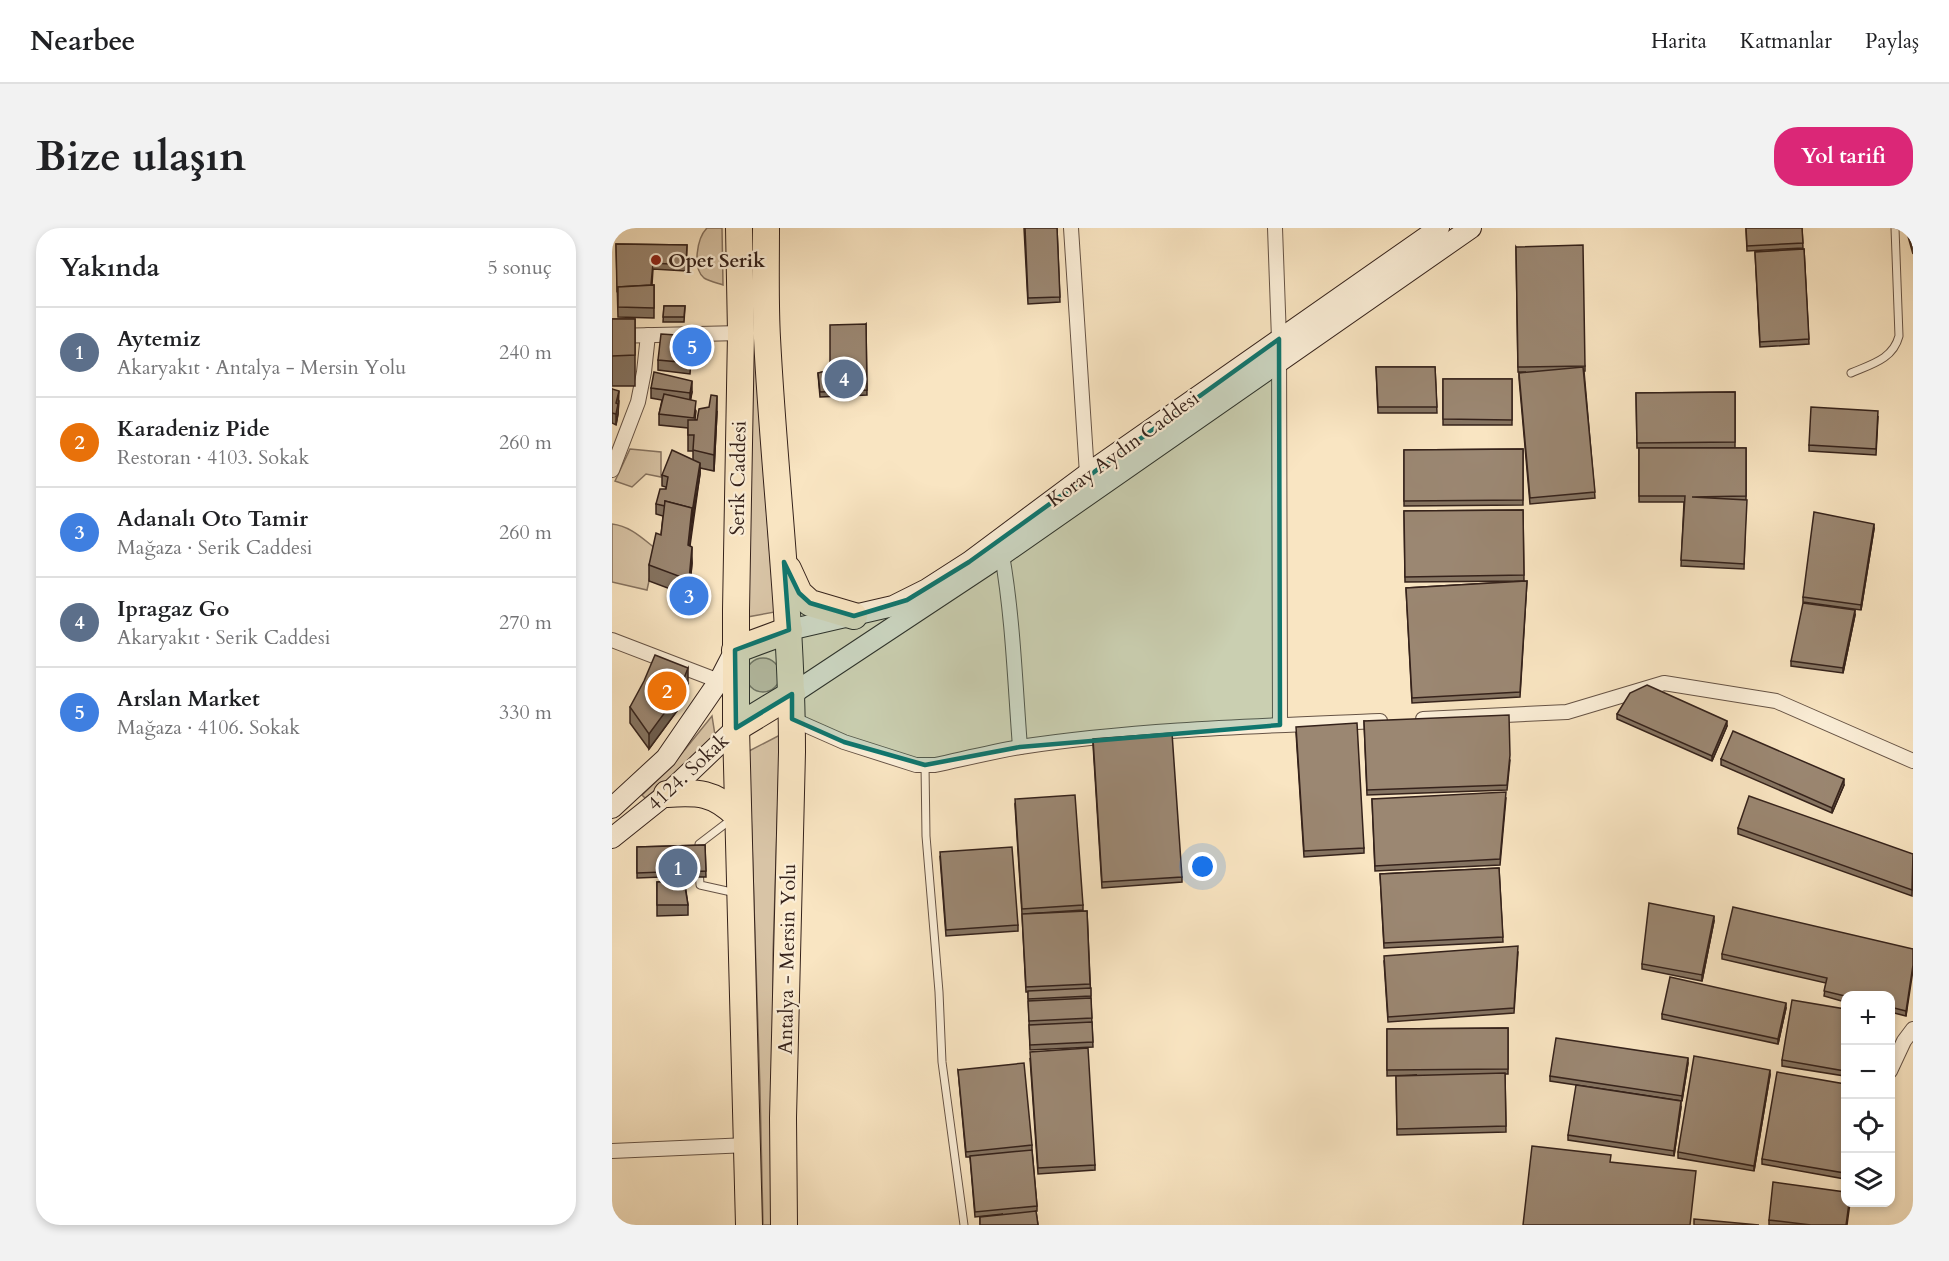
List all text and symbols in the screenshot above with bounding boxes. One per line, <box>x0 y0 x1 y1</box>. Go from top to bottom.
text: Nearbee <box>30 22 135 60</box>
text: Harita <box>1651 27 1707 56</box>
text: Katmanlar <box>1740 27 1832 56</box>
text: Paylaş <box>1865 27 1919 56</box>
button: Yol tarifi <box>1774 127 1913 186</box>
text: Bize ulaşın <box>36 128 246 185</box>
place label: Opet Serik <box>668 247 766 274</box>
text: Yakında <box>60 250 160 285</box>
marker: Opet Serik <box>649 253 663 267</box>
text: 5 sonuç <box>487 254 552 281</box>
text: Aytemiz <box>117 324 201 354</box>
pin: 5 <box>672 324 712 370</box>
text: 1 <box>74 339 85 366</box>
text: 240 m <box>499 339 552 366</box>
text: Akaryakıt · Antalya - Mersin Yolu <box>117 354 406 381</box>
pin: 4 <box>824 356 864 402</box>
street label: Koray Aydın Caddesi <box>1041 384 1205 513</box>
text: Karadeniz Pide <box>117 414 270 444</box>
street label: Serik Caddesi <box>724 420 753 536</box>
text: 2 <box>74 429 85 456</box>
text: 260 m <box>499 429 552 456</box>
text: Restoran · 4103. Sokak <box>117 444 309 471</box>
text: Adanalı Oto Tamir <box>117 504 308 534</box>
text: 3 <box>74 519 85 546</box>
text: 260 m <box>499 519 552 546</box>
text: Mağaza · Serik Caddesi <box>117 534 312 561</box>
pin: 3 <box>670 574 709 619</box>
text: Ipragaz Go <box>117 594 229 624</box>
text: 4 <box>74 609 85 636</box>
text: 270 m <box>499 609 552 636</box>
text: Akaryakıt · Serik Caddesi <box>117 624 330 651</box>
pin: 2 <box>648 668 686 714</box>
text: Arslan Market <box>117 684 260 714</box>
text: 5 <box>74 699 85 726</box>
text: 330 m <box>499 699 552 726</box>
text: Mağaza · 4106. Sokak <box>117 714 300 741</box>
street label: 4124. Sokak <box>641 727 735 817</box>
pin: 1 <box>658 846 698 890</box>
your location <box>1188 852 1217 881</box>
street label: Antalya - Mersin Yolu <box>772 863 802 1055</box>
map controls <box>1841 991 1895 1207</box>
button: + <box>1841 991 1895 1045</box>
button: − <box>1841 1045 1895 1099</box>
button: locate <box>1841 1099 1895 1153</box>
button: layers <box>1841 1153 1895 1207</box>

